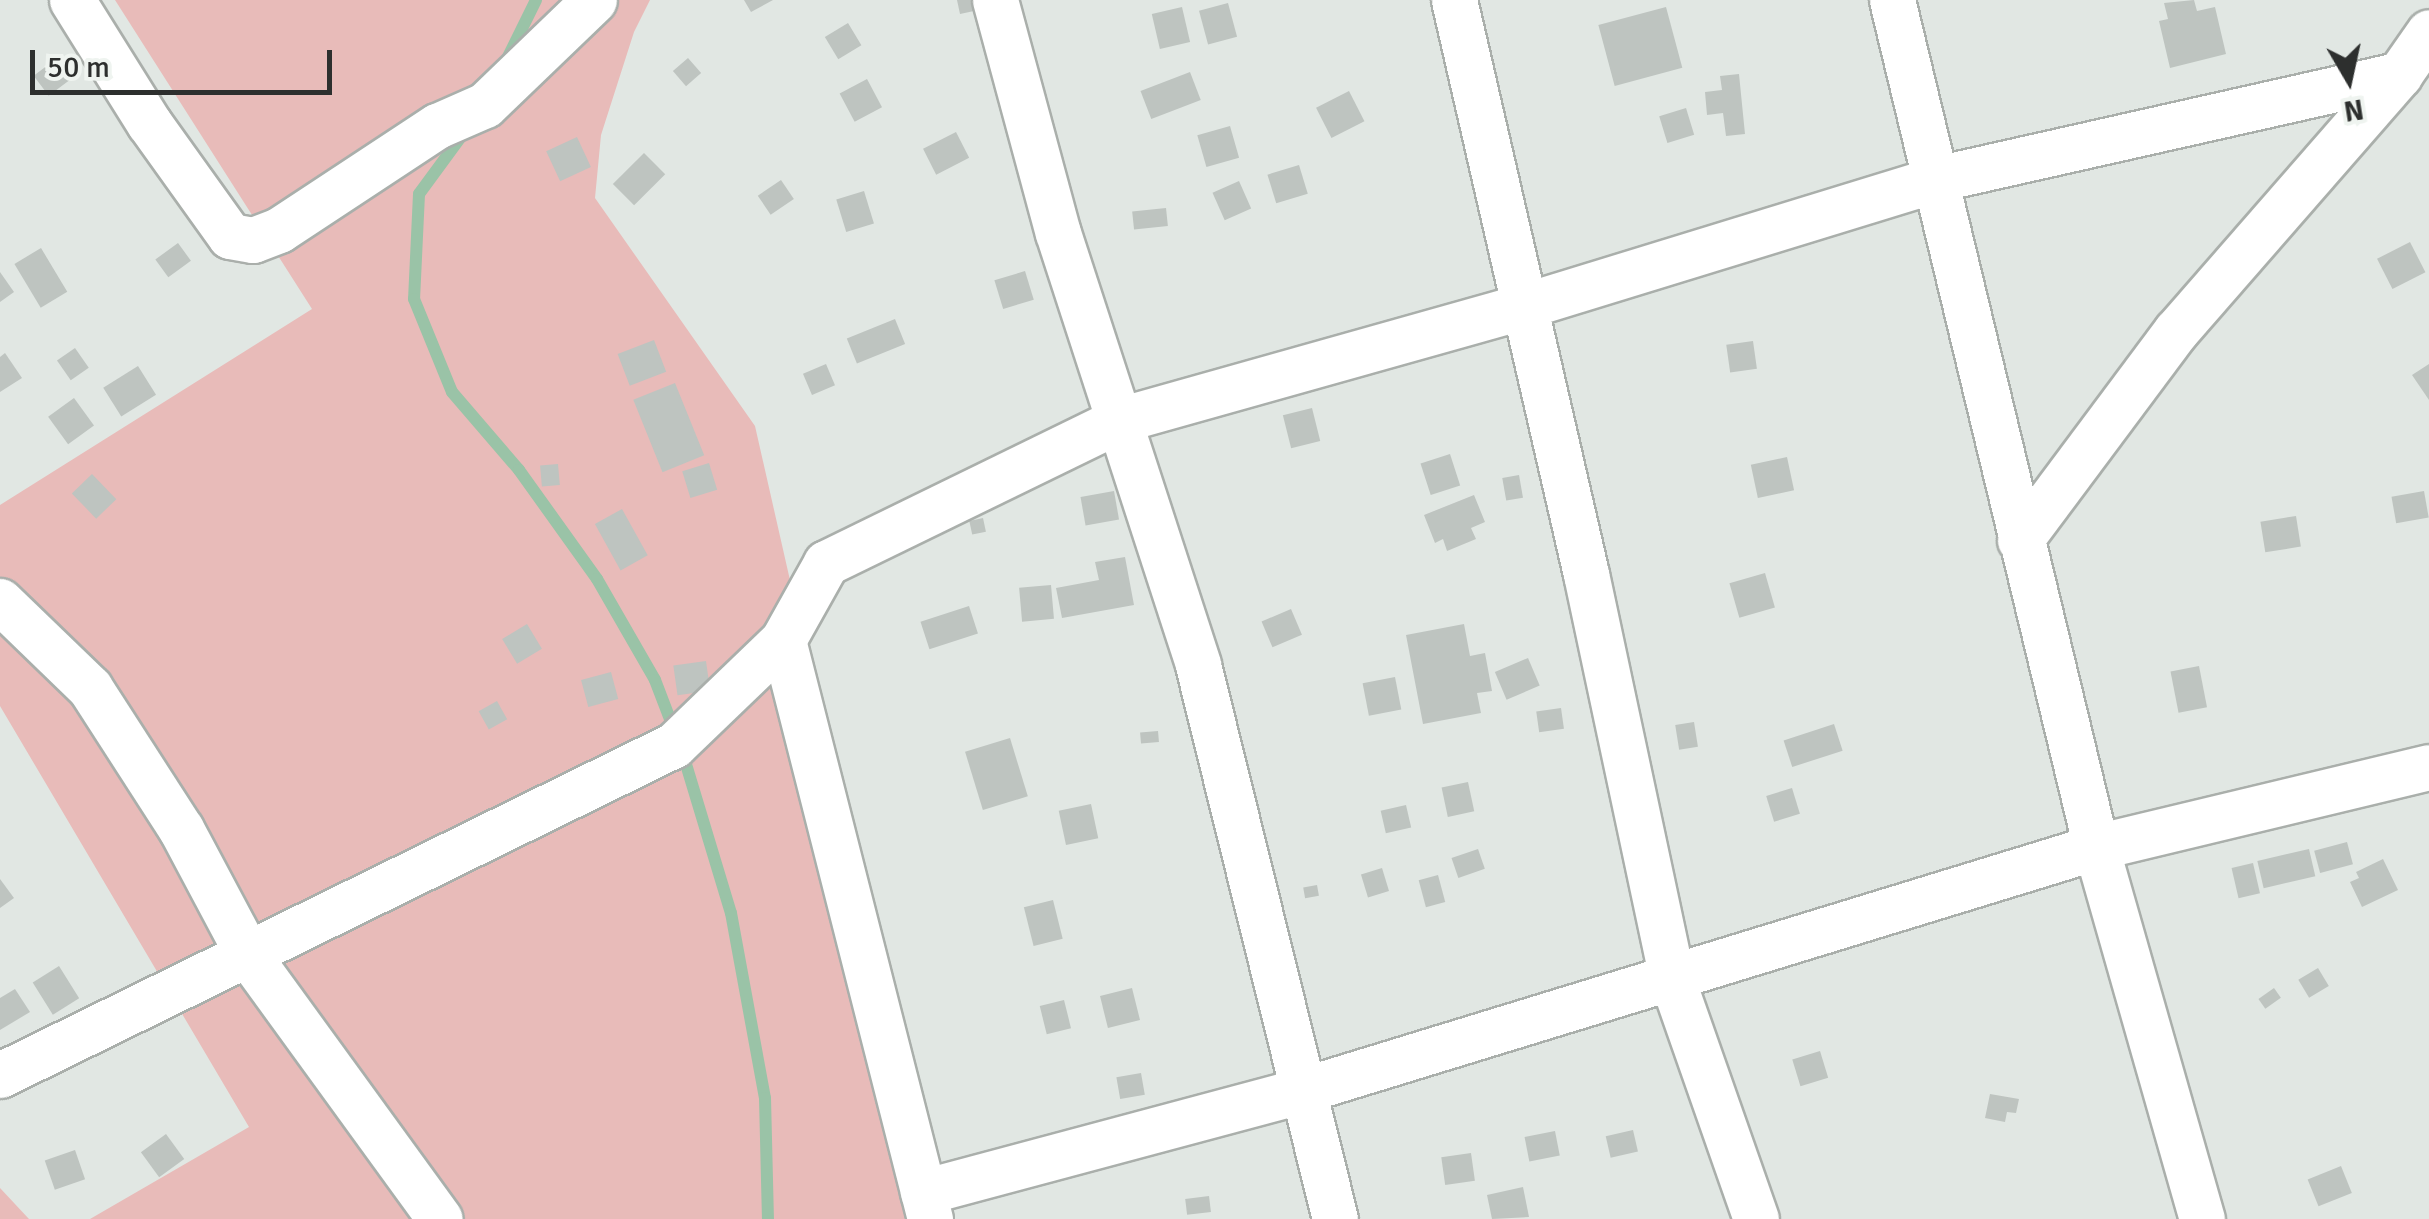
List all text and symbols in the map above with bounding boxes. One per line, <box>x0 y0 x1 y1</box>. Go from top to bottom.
scale bar <box>35 30 338 92</box>
north arrow <box>2299 30 2399 130</box>
text: 50 m <box>47 49 110 86</box>
text: N <box>2341 91 2366 128</box>

